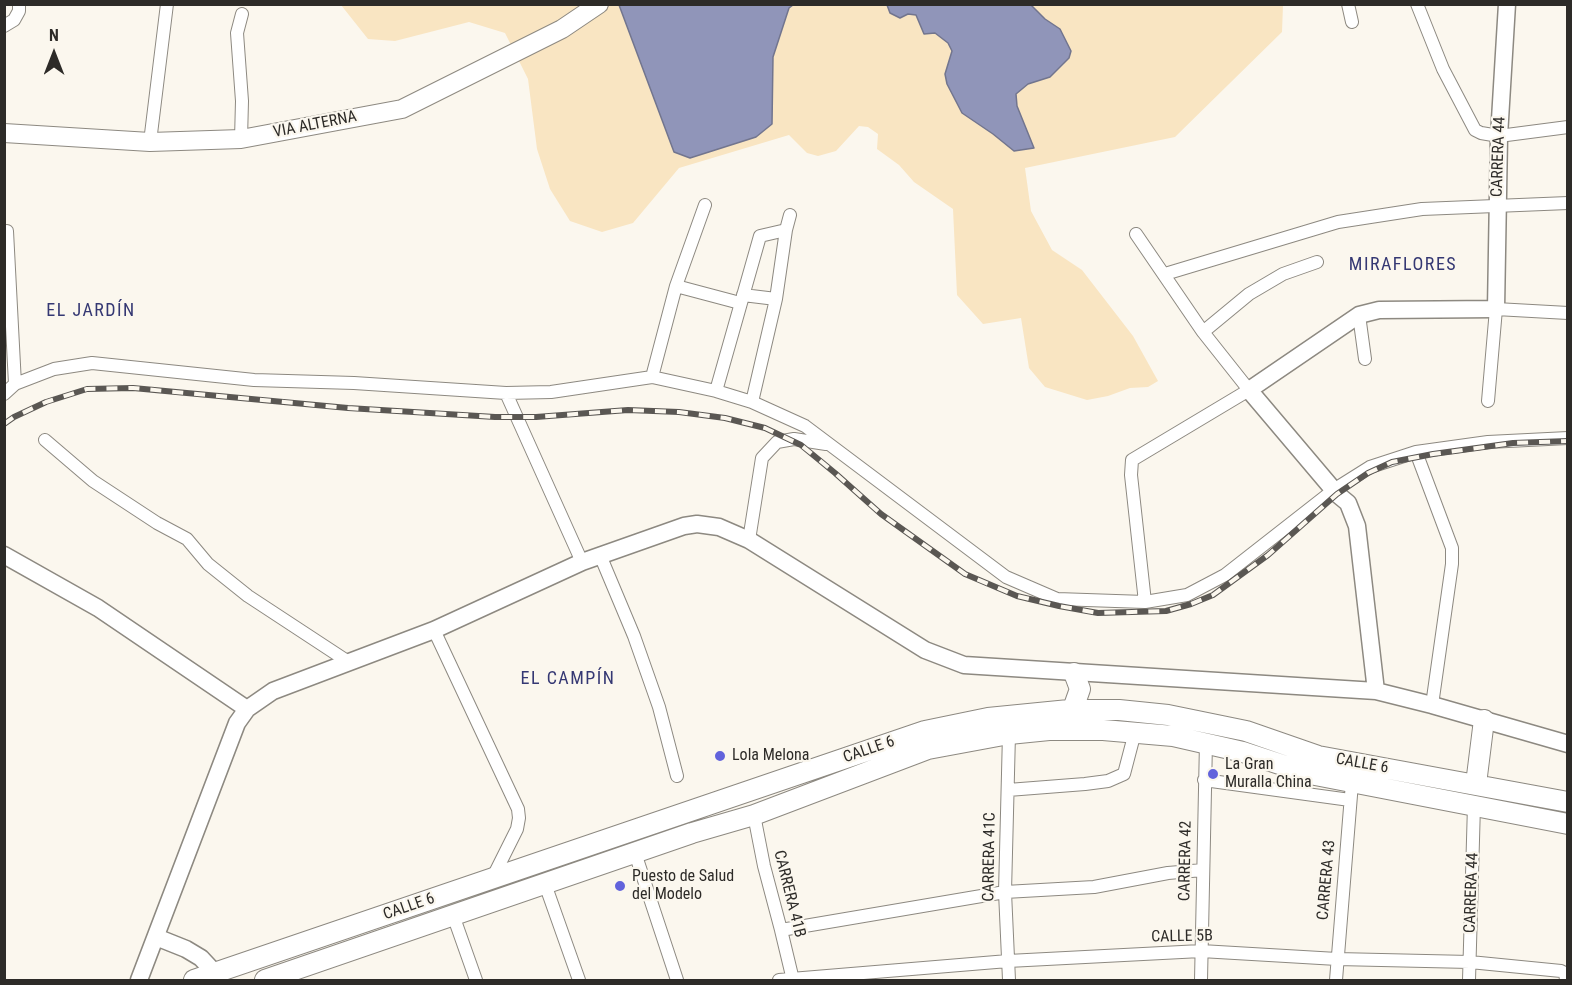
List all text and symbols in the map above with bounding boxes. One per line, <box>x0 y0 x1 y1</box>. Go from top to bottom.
north arrow <box>24 24 84 84</box>
text: N <box>49 26 59 45</box>
street label: VIA ALTERNA <box>272 107 358 143</box>
street label: CARRERA 44 <box>1488 116 1510 198</box>
district label: MIRAFLORES <box>1349 254 1457 276</box>
district label: EL JARDÍN <box>46 300 136 322</box>
district label: EL CAMPÍN <box>521 668 615 690</box>
street label: CALLE 6 <box>841 732 897 768</box>
place label: Lola Melona <box>732 746 809 766</box>
marker: Lola Melona <box>713 749 727 763</box>
street label: CALLE 6 <box>1334 750 1390 778</box>
place label: La Gran Muralla China <box>1225 755 1312 793</box>
marker: La Gran Muralla China <box>1206 767 1220 781</box>
street label: CARRERA 41C <box>980 812 1000 902</box>
street label: CARRERA 42 <box>1176 821 1196 901</box>
street label: CARRERA 43 <box>1314 839 1340 921</box>
street label: CARRERA 41B <box>769 848 809 940</box>
street label: CARRERA 44 <box>1461 852 1483 934</box>
place label: Puesto de Salud del Modelo <box>632 867 734 905</box>
marker: Puesto de Salud del Modelo <box>613 879 627 893</box>
street label: CALLE 6 <box>381 889 437 925</box>
street label: CALLE 5B <box>1151 927 1213 947</box>

